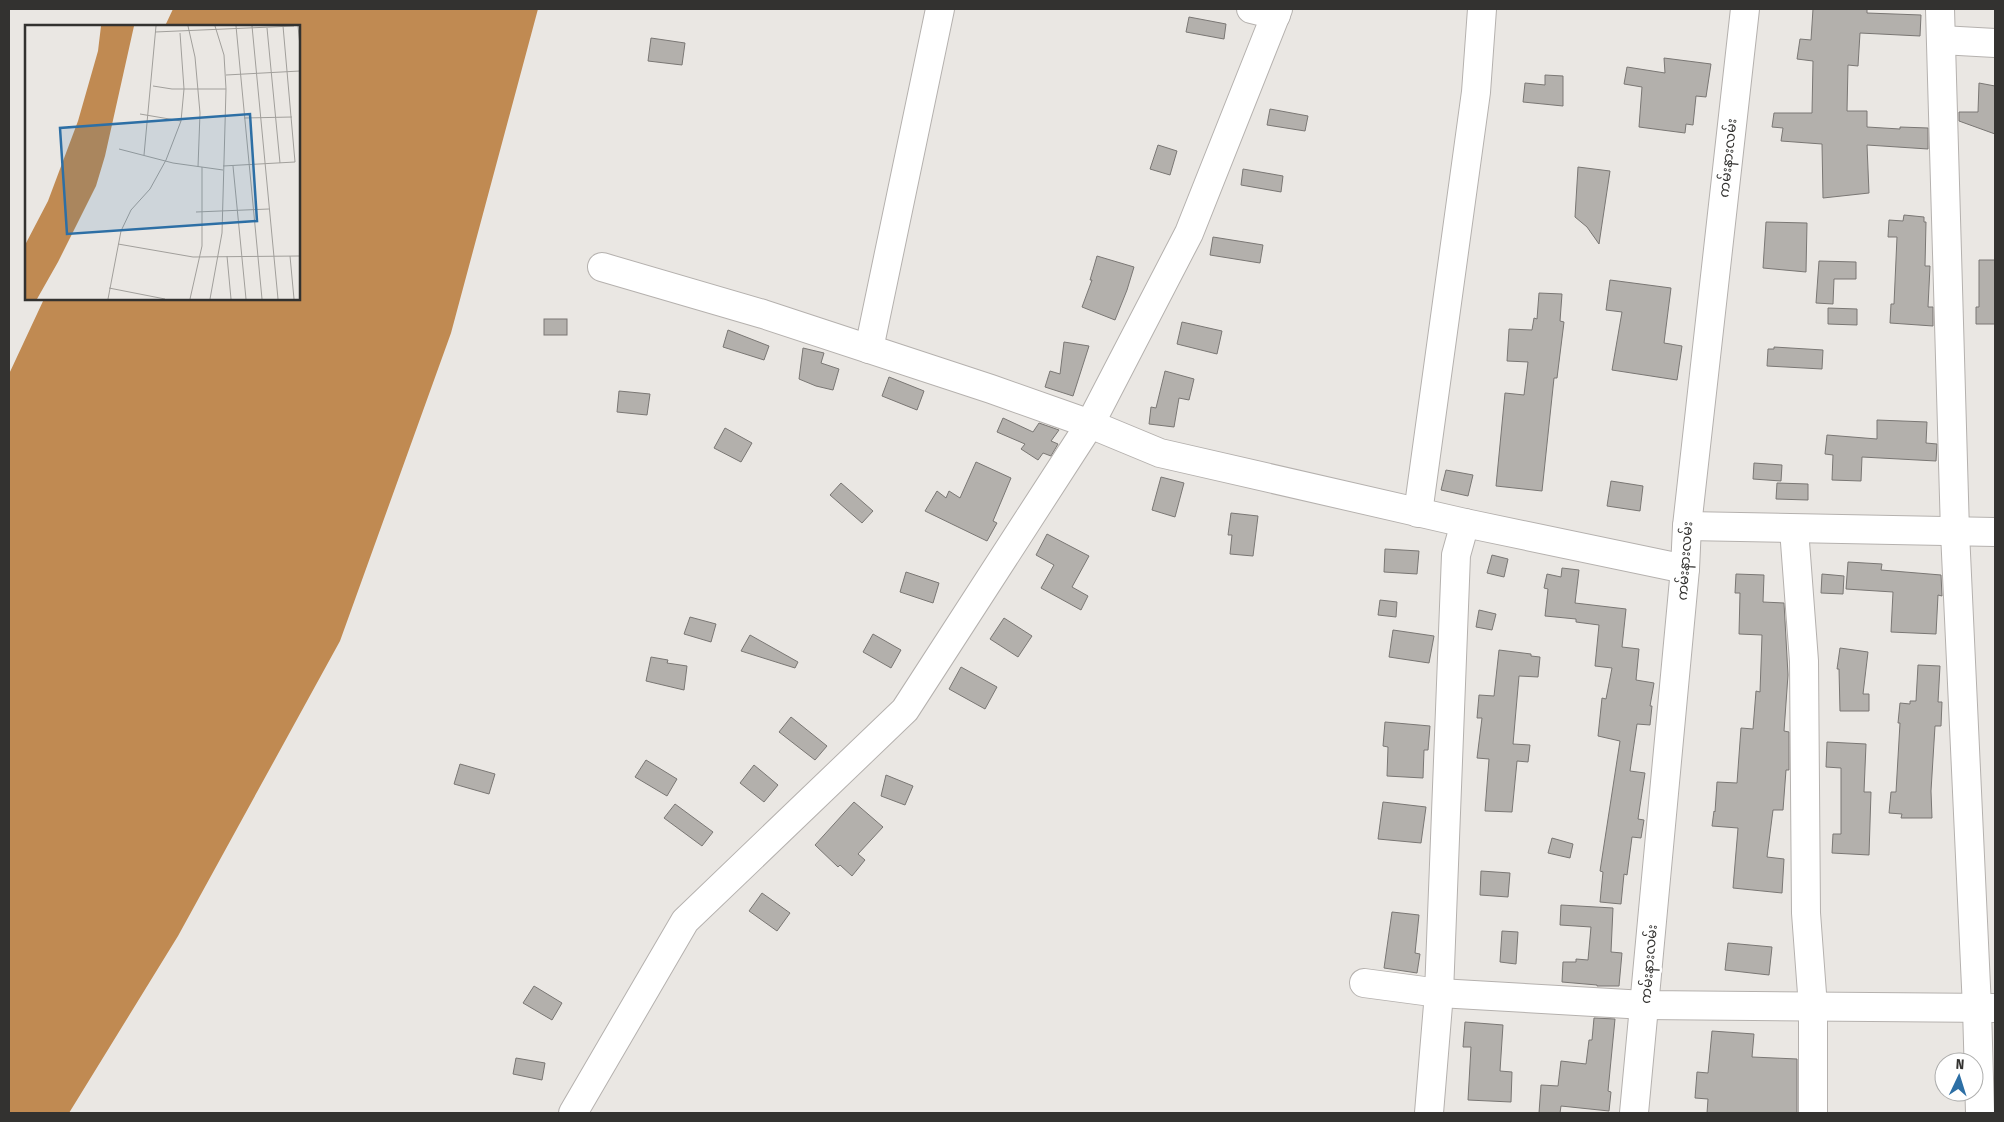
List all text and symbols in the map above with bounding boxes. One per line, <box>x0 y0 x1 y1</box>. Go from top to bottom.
inset map <box>25 25 300 300</box>
street label: ကမ်းနားလမ်း <box>1713 117 1744 199</box>
street label: ကမ်းနားလမ်း <box>1672 521 1699 601</box>
street label: ကမ်းနားလမ်း <box>1635 924 1664 1005</box>
north arrow <box>1934 1052 1984 1102</box>
text: N <box>1955 1056 1965 1073</box>

